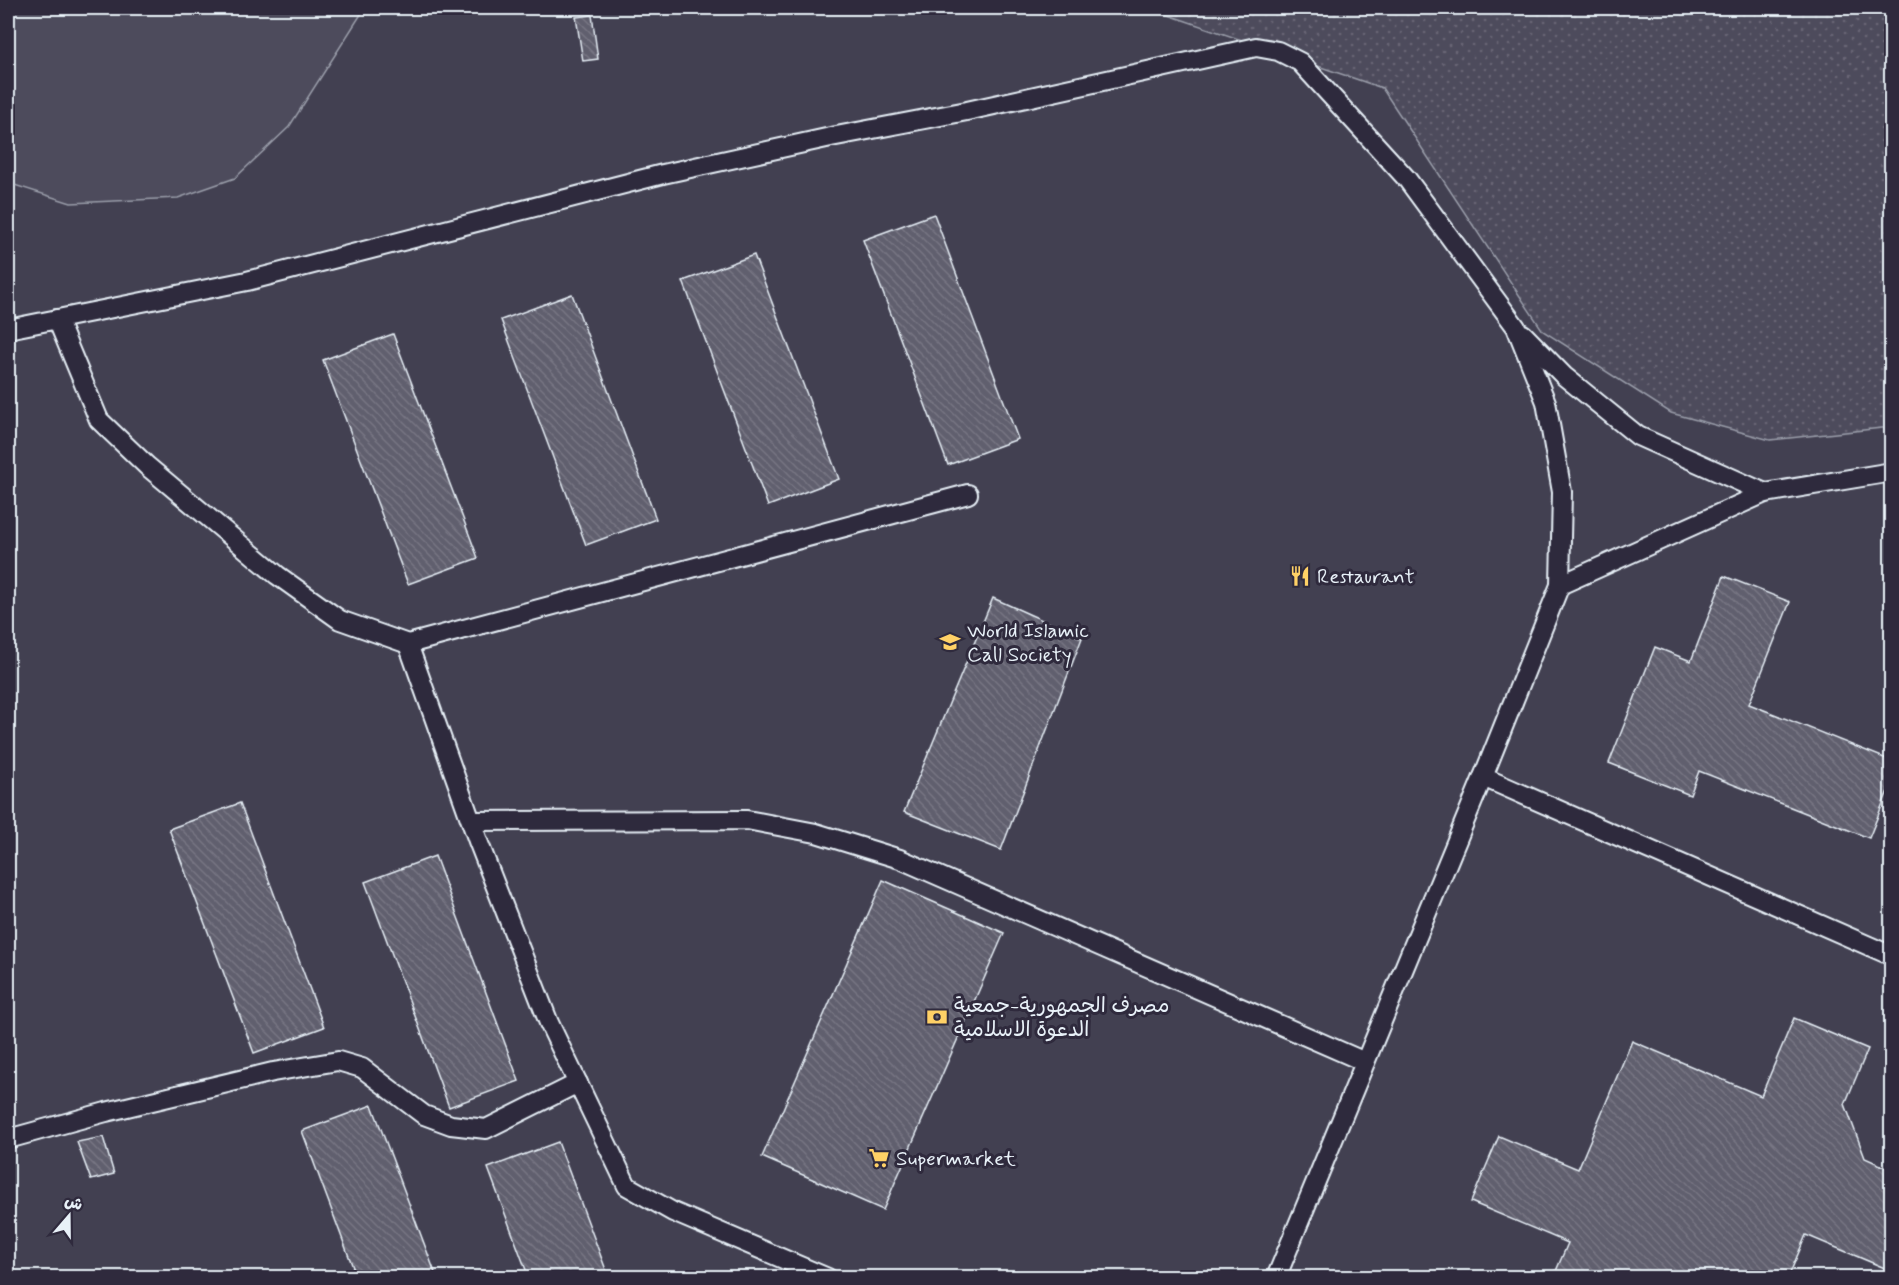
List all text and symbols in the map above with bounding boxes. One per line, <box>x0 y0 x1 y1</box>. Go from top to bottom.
place label: Restaurant <box>1317 563 1415 591</box>
restaurant icon: Restaurant <box>1288 564 1312 588</box>
place label: World Islamic Call Society <box>967 617 1089 669</box>
school or university icon: World Islamic Call Society <box>938 630 962 654</box>
place label: مصرف الجمهورية-جمعية الدعوة الاسلامية <box>954 992 1170 1044</box>
bank icon: مصرف الجمهورية-جمعية الدعوة الاسلامية <box>925 1005 949 1029</box>
place label: Supermarket <box>896 1145 1016 1173</box>
supermarket icon: Supermarket <box>867 1146 891 1170</box>
north arrow <box>39 1186 99 1246</box>
text: ش <box>62 1190 85 1216</box>

